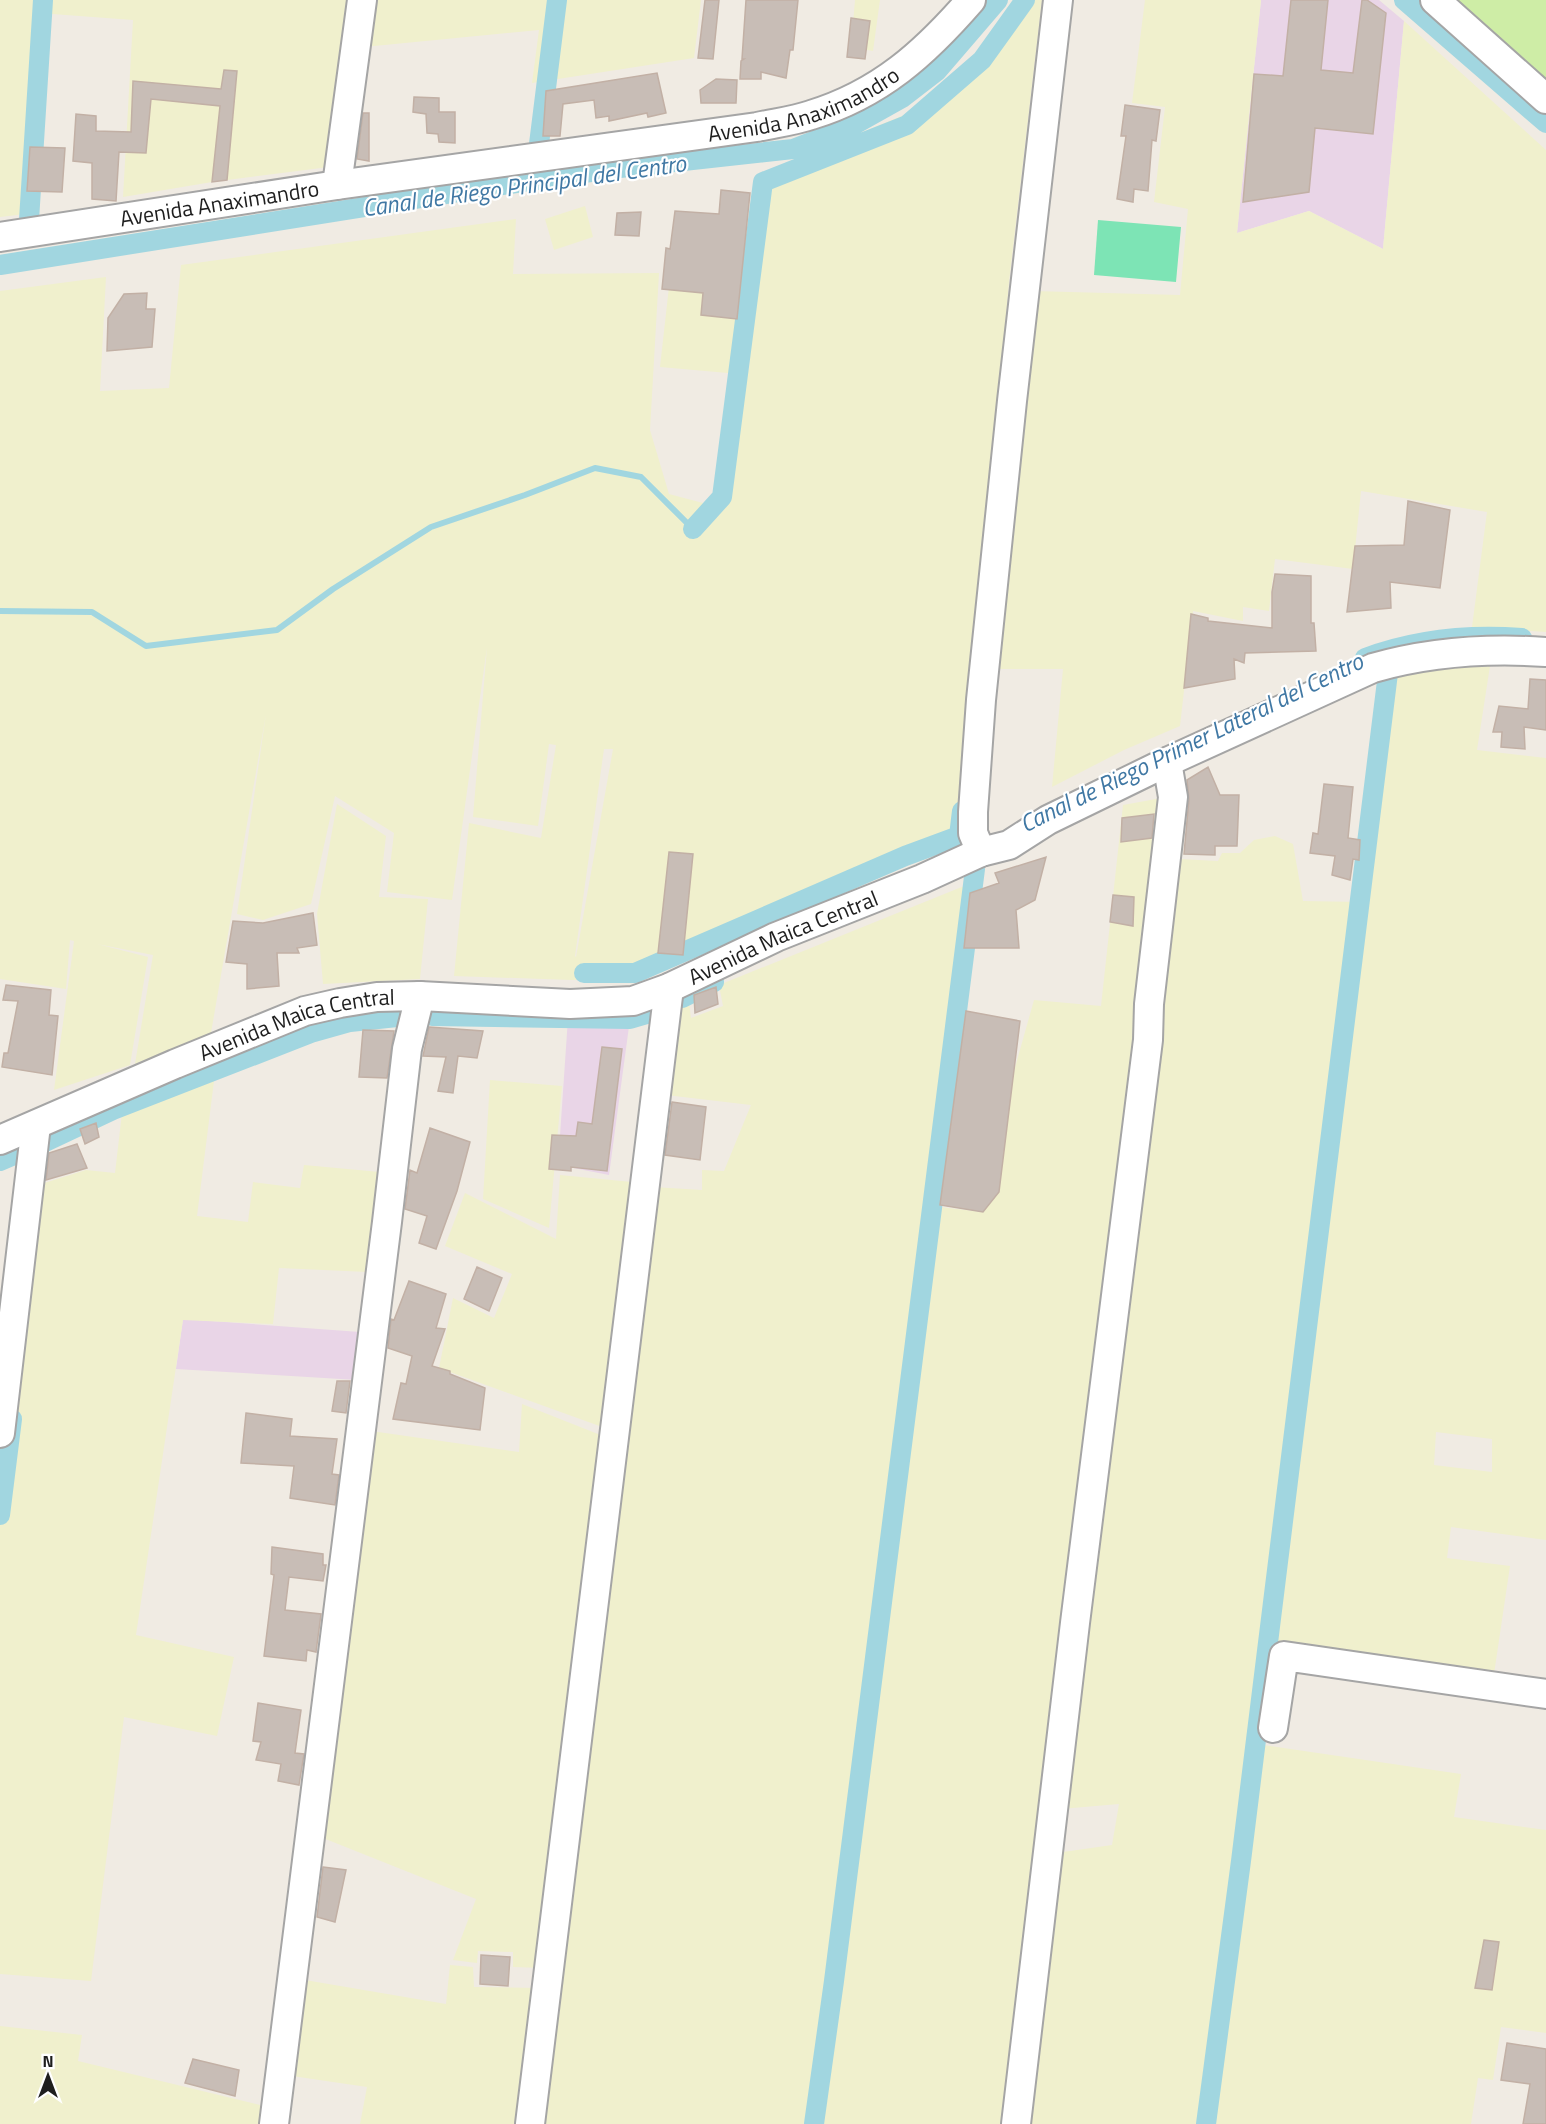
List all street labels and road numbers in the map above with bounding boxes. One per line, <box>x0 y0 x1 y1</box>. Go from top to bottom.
street label: Avenida Anaximandro <box>706 58 906 151</box>
street label: Avenida Anaximandro <box>117 171 321 235</box>
street label: Avenida Maica Central <box>682 881 883 994</box>
street label: Avenida Maica Central <box>194 980 395 1070</box>

